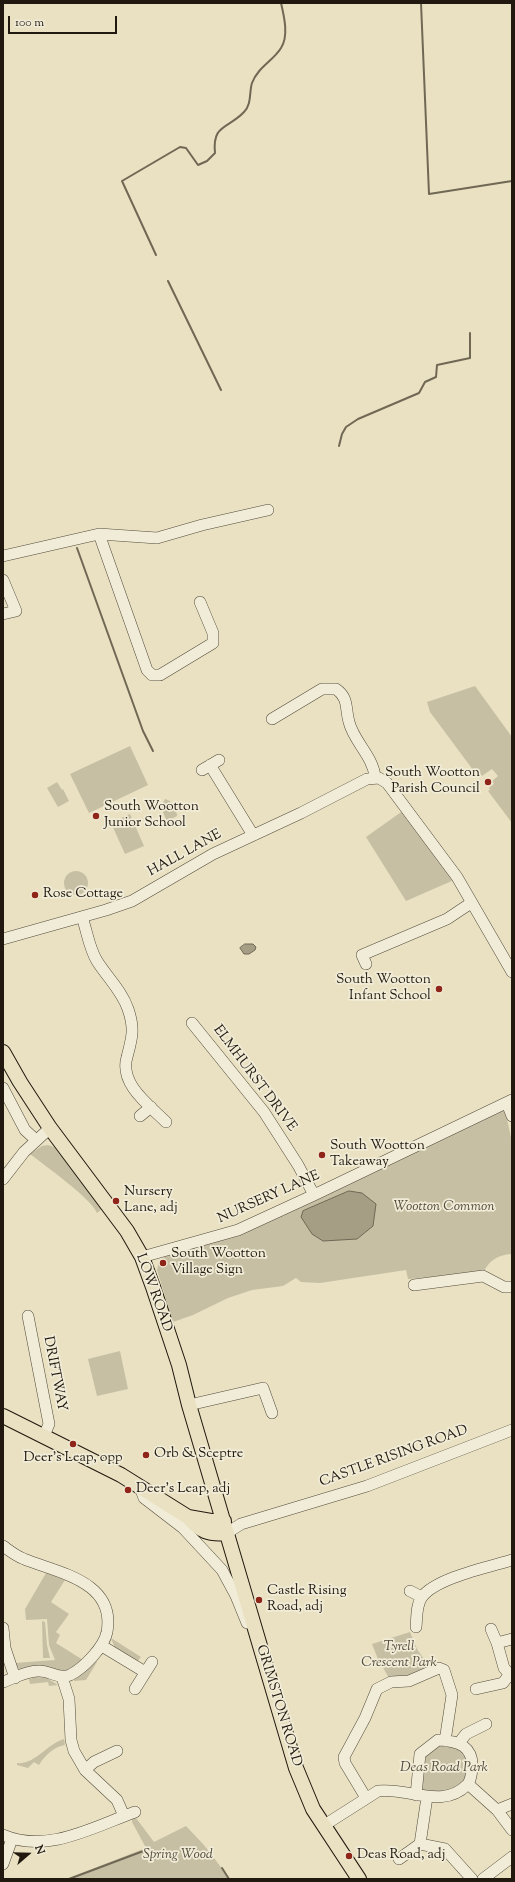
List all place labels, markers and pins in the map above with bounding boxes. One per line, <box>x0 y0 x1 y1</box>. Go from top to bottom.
place label: South Wootton Parish Council <box>385 766 480 798</box>
marker: South Wootton Parish Council <box>483 777 493 787</box>
place label: South Wootton Junior School <box>104 800 199 832</box>
marker: South Wootton Junior School <box>91 811 101 821</box>
place label: Rose Cottage <box>43 887 123 903</box>
marker: Rose Cottage <box>30 890 40 900</box>
place label: South Wootton Infant School <box>336 973 431 1006</box>
marker: South Wootton Infant School <box>434 984 444 994</box>
place label: South Wootton Takeaway <box>330 1139 425 1172</box>
marker: South Wootton Takeaway <box>317 1150 327 1160</box>
place label: Nursery Lane, adj <box>124 1185 178 1218</box>
marker: Nursery Lane, adj <box>111 1196 121 1206</box>
place label: South Wootton Village Sign <box>171 1247 266 1280</box>
marker: South Wootton Village Sign <box>158 1258 168 1268</box>
marker: Deer's Leap, opp <box>68 1439 78 1449</box>
place label: Orb & Sceptre <box>154 1447 243 1463</box>
marker: Orb & Sceptre <box>141 1450 151 1460</box>
place label: Deer's Leap, opp <box>23 1451 123 1467</box>
place label: Deer's Leap, adj <box>136 1482 230 1498</box>
marker: Deer's Leap, adj <box>123 1485 133 1495</box>
place label: Castle Rising Road, adj <box>267 1584 347 1616</box>
marker: Castle Rising Road, adj <box>254 1595 264 1605</box>
place label: Deas Road, adj <box>357 1848 445 1864</box>
marker: Deas Road, adj <box>344 1851 354 1861</box>

